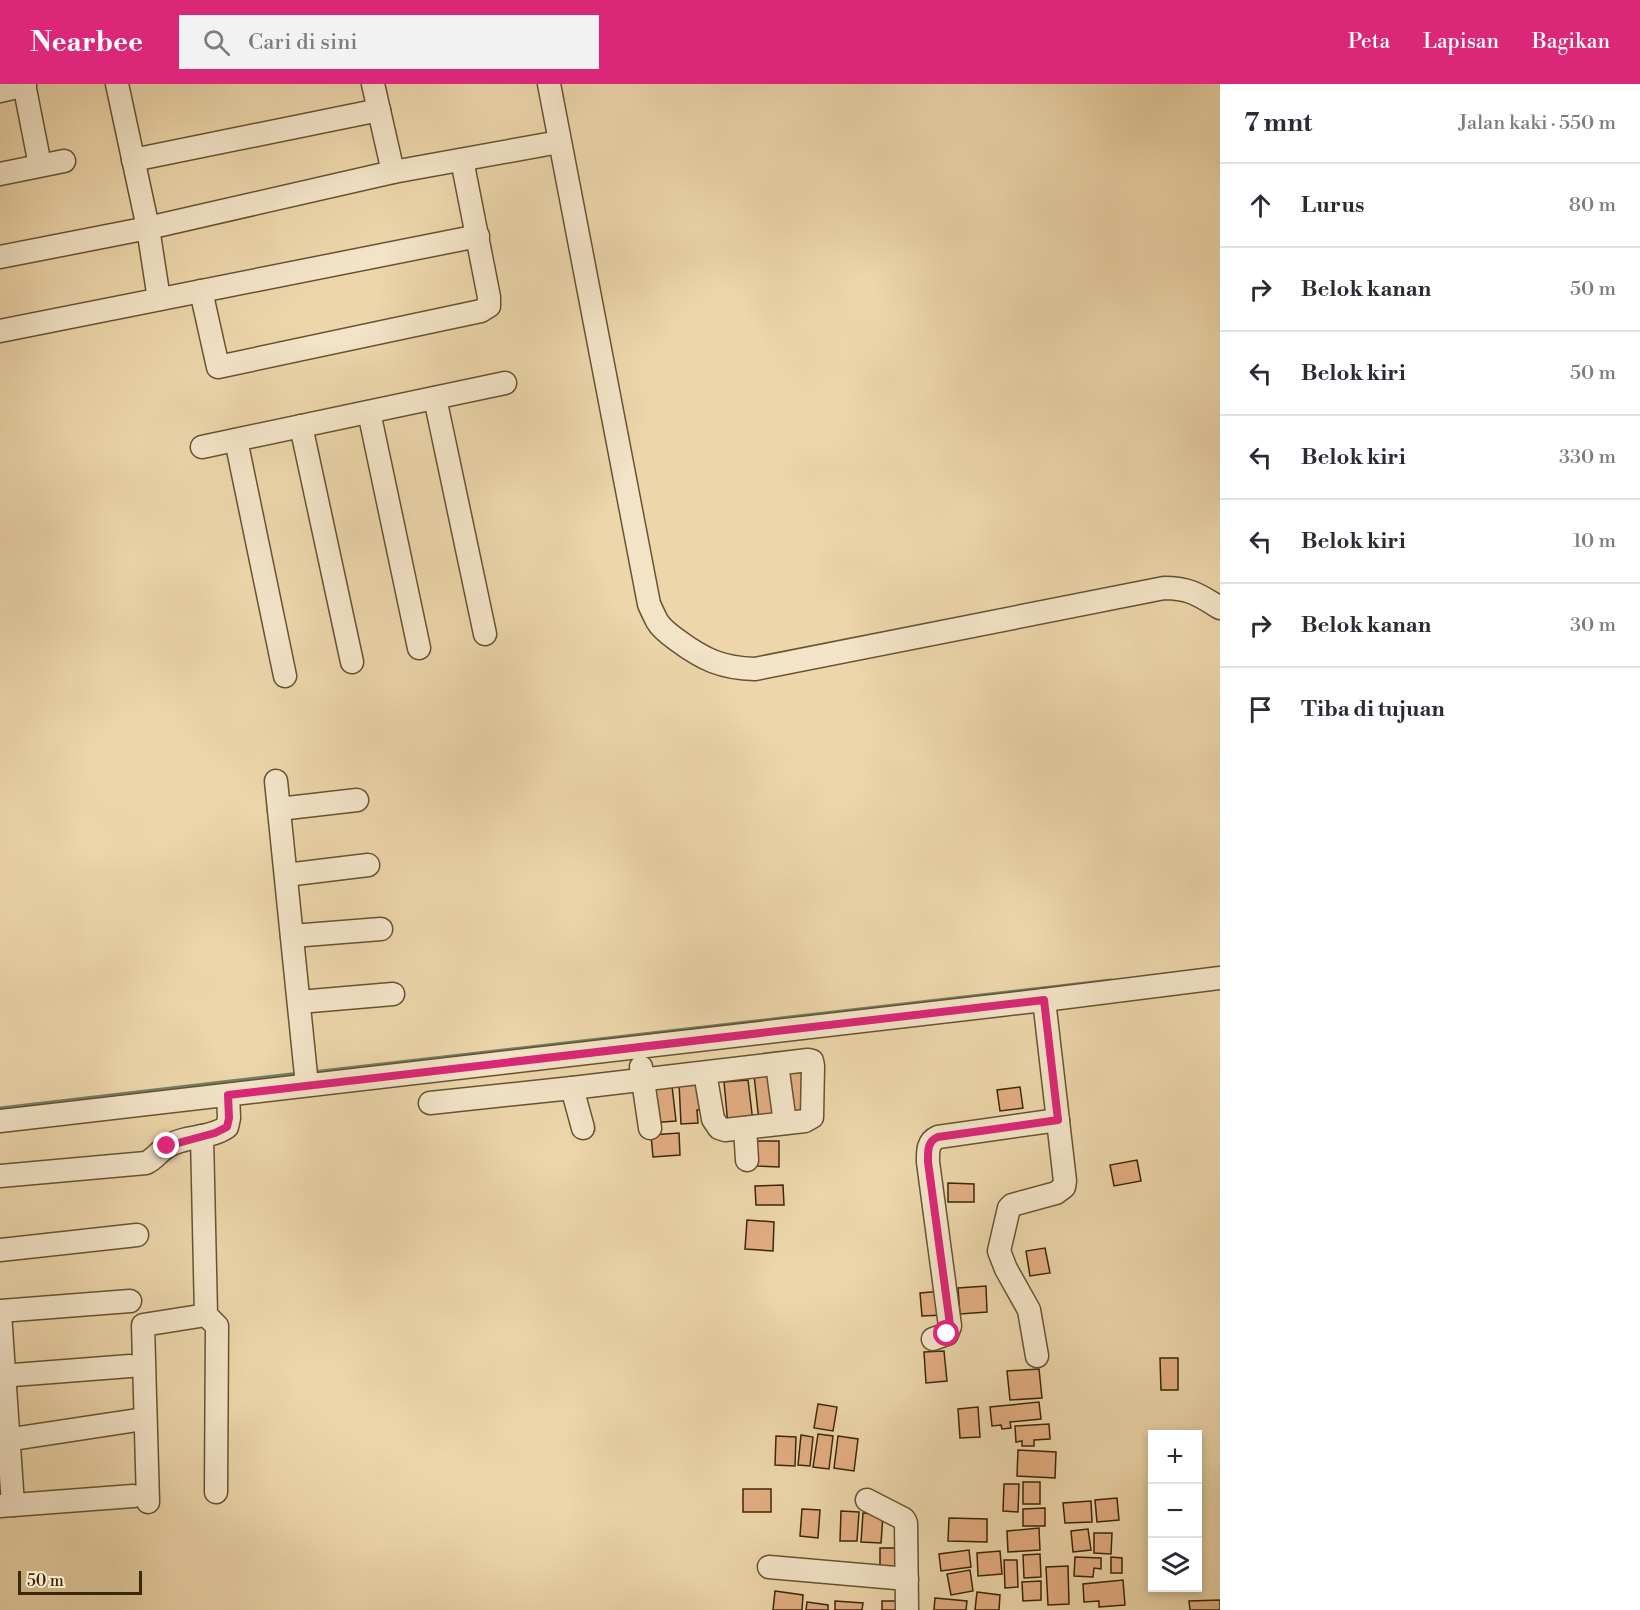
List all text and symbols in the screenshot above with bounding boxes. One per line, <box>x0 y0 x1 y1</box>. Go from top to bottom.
search box <box>179 15 599 69</box>
text: Nearbee <box>30 25 143 60</box>
icon: search <box>200 26 233 59</box>
text: Cari di sini <box>248 29 358 56</box>
text: Peta <box>1348 29 1390 55</box>
text: Lapisan <box>1423 29 1499 55</box>
text: Bagikan <box>1532 29 1610 55</box>
text: 7 mnt <box>1244 107 1312 139</box>
text: Jalan kaki · 550 m <box>1459 111 1616 136</box>
icon: ahead <box>1244 189 1277 222</box>
text: Lurus <box>1301 192 1364 219</box>
text: 80 m <box>1569 193 1616 218</box>
icon: right <box>1244 273 1277 306</box>
text: Belok kanan <box>1301 276 1431 303</box>
text: 50 m <box>1570 277 1616 302</box>
icon: left <box>1244 357 1277 390</box>
text: Belok kiri <box>1301 360 1406 387</box>
text: 50 m <box>1570 361 1616 386</box>
icon: left <box>1244 441 1277 474</box>
text: Belok kiri <box>1301 444 1406 471</box>
text: 330 m <box>1559 445 1616 470</box>
icon: left <box>1244 525 1277 558</box>
text: Belok kiri <box>1301 528 1406 555</box>
text: 10 m <box>1573 529 1616 554</box>
icon: right <box>1244 609 1277 642</box>
text: Belok kanan <box>1301 612 1431 639</box>
text: 30 m <box>1570 613 1616 638</box>
icon: arrive <box>1244 693 1277 726</box>
text: Tiba di tujuan <box>1301 696 1445 723</box>
route end <box>153 1132 179 1158</box>
route start <box>933 1320 959 1346</box>
map controls <box>1148 1430 1202 1592</box>
button: + <box>1148 1430 1202 1484</box>
button: − <box>1148 1484 1202 1538</box>
button: layers <box>1148 1538 1202 1592</box>
scale bar <box>18 1568 142 1596</box>
text: 50 m <box>27 1571 64 1591</box>

